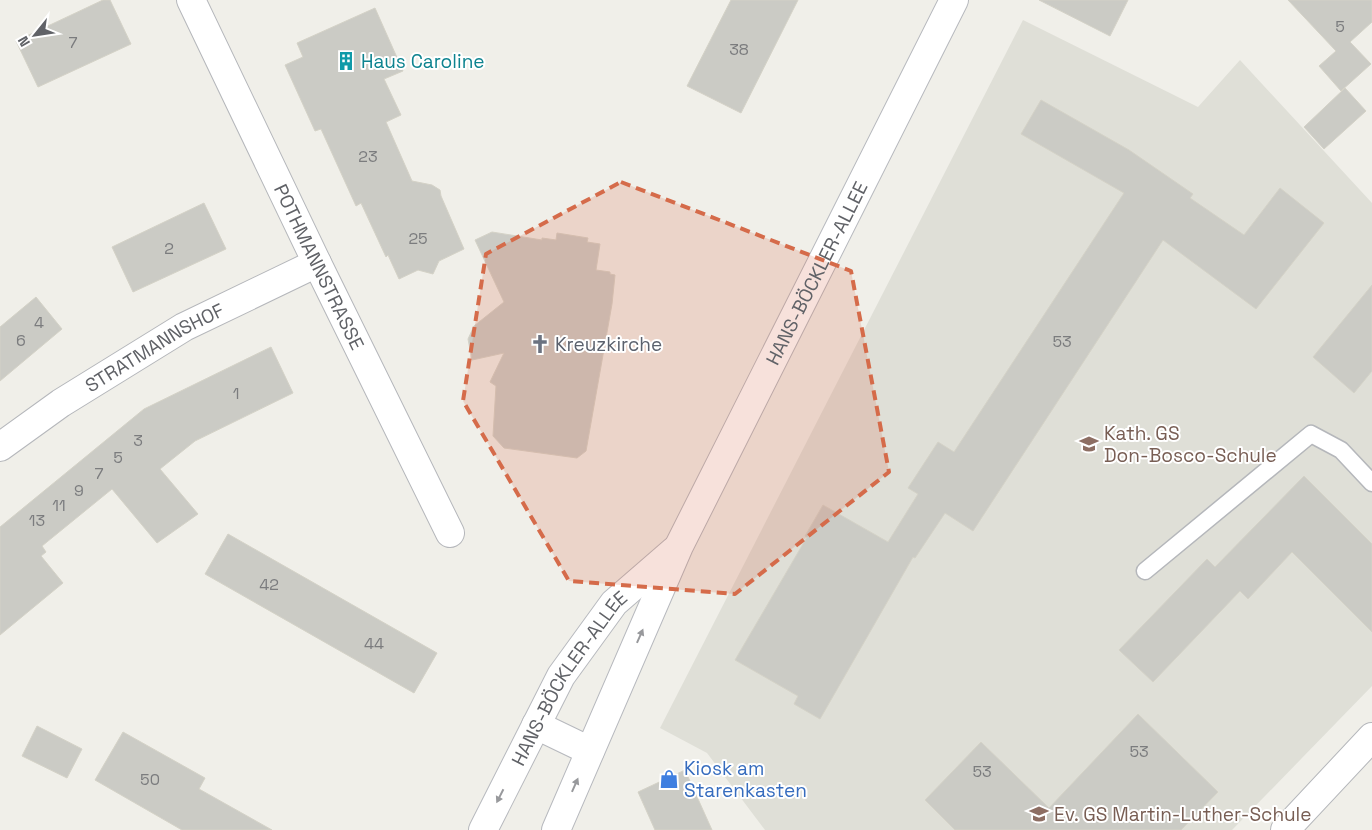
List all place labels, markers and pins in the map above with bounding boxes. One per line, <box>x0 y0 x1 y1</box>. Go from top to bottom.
place label: Haus Caroline <box>361 49 485 74</box>
building icon: Haus Caroline <box>335 50 357 72</box>
place label: Kreuzkirche <box>555 332 662 357</box>
church icon: Kreuzkirche <box>529 333 551 355</box>
place label: Kath. GS Don-Bosco-Schule <box>1104 421 1277 468</box>
school or university icon: Kath. GS Don-Bosco-Schule <box>1078 433 1100 455</box>
place label: Kiosk am Starenkasten <box>684 756 807 803</box>
shop icon: Kiosk am Starenkasten <box>658 768 680 790</box>
place label: Ev. GS Martin-Luther-Schule <box>1054 802 1311 827</box>
school or university icon: Ev. GS Martin-Luther-Schule <box>1028 803 1050 825</box>

